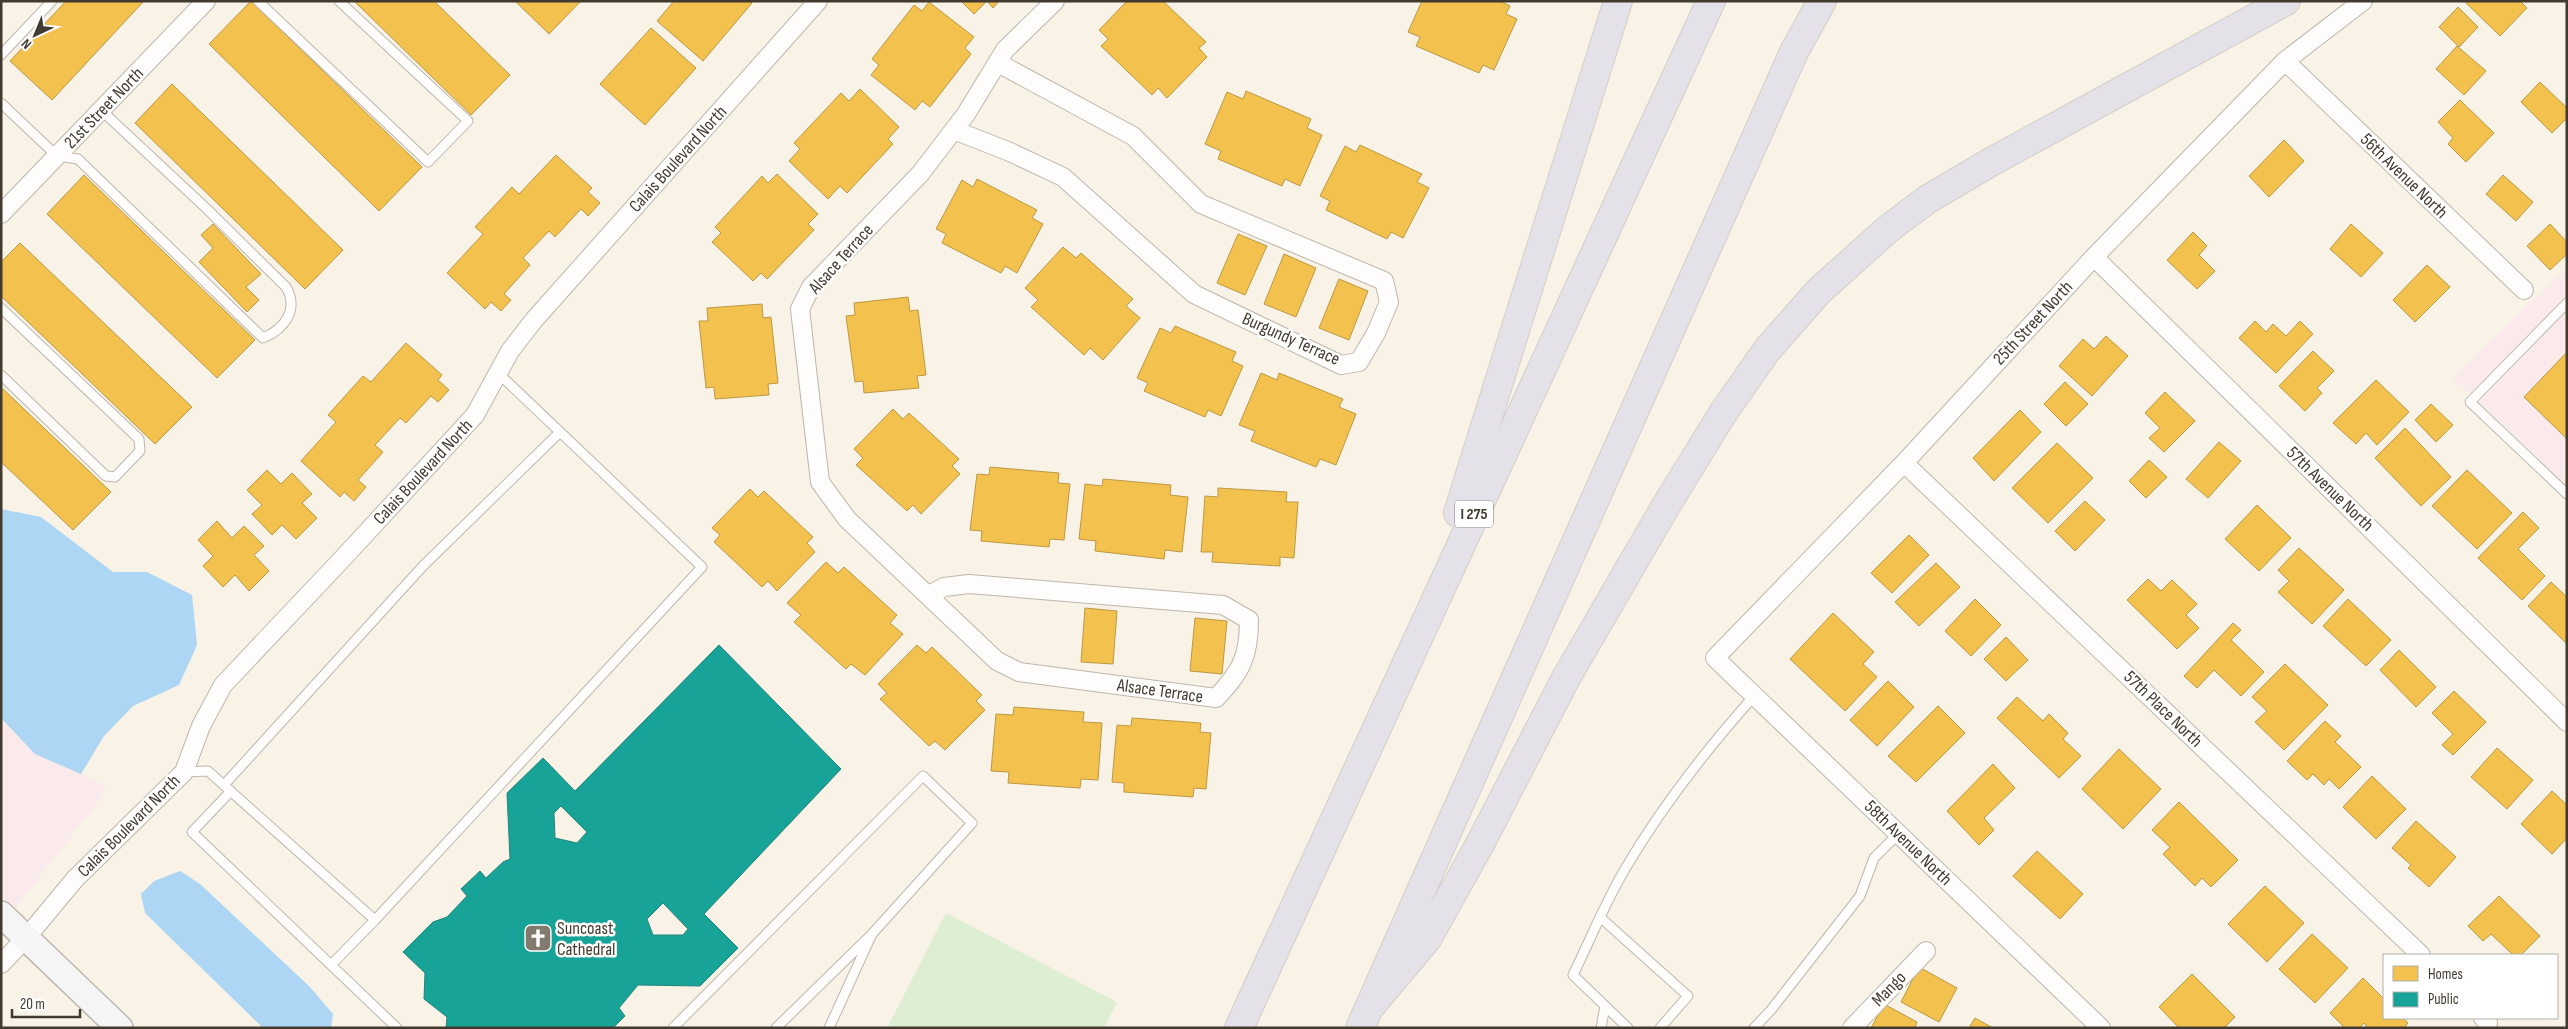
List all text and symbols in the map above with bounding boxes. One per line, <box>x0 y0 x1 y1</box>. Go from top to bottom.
north arrow <box>10 10 60 60</box>
text: N <box>18 35 35 53</box>
street label: 21st Street North <box>60 63 148 153</box>
street label: Calais Boulevard North <box>625 101 731 217</box>
street label: 56th Avenue North <box>2356 129 2452 223</box>
street label: Alsace Terrace <box>804 220 878 299</box>
street label: 25th Street North <box>1989 277 2077 369</box>
street label: Burgundy Terrace <box>1239 308 1343 370</box>
street label: Calais Boulevard North <box>369 415 477 529</box>
street label: 57th Avenue North <box>2282 442 2378 536</box>
road number: I 275 <box>1455 500 1493 528</box>
street label: 57th Place North <box>2119 666 2207 752</box>
street label: Alsace Terrace <box>1115 674 1204 707</box>
street label: Calais Boulevard North <box>74 771 184 881</box>
street label: 58th Avenue North <box>1860 796 1956 890</box>
place label: Suncoast Cathedral <box>557 918 615 960</box>
church icon: Suncoast Cathedral <box>523 923 553 953</box>
legend <box>2383 954 2558 1019</box>
text: Homes <box>2428 965 2463 984</box>
street label: Mango <box>1868 967 1910 1011</box>
scale bar <box>12 986 80 1018</box>
text: Public <box>2428 990 2459 1009</box>
text: 20 m <box>20 995 45 1014</box>

